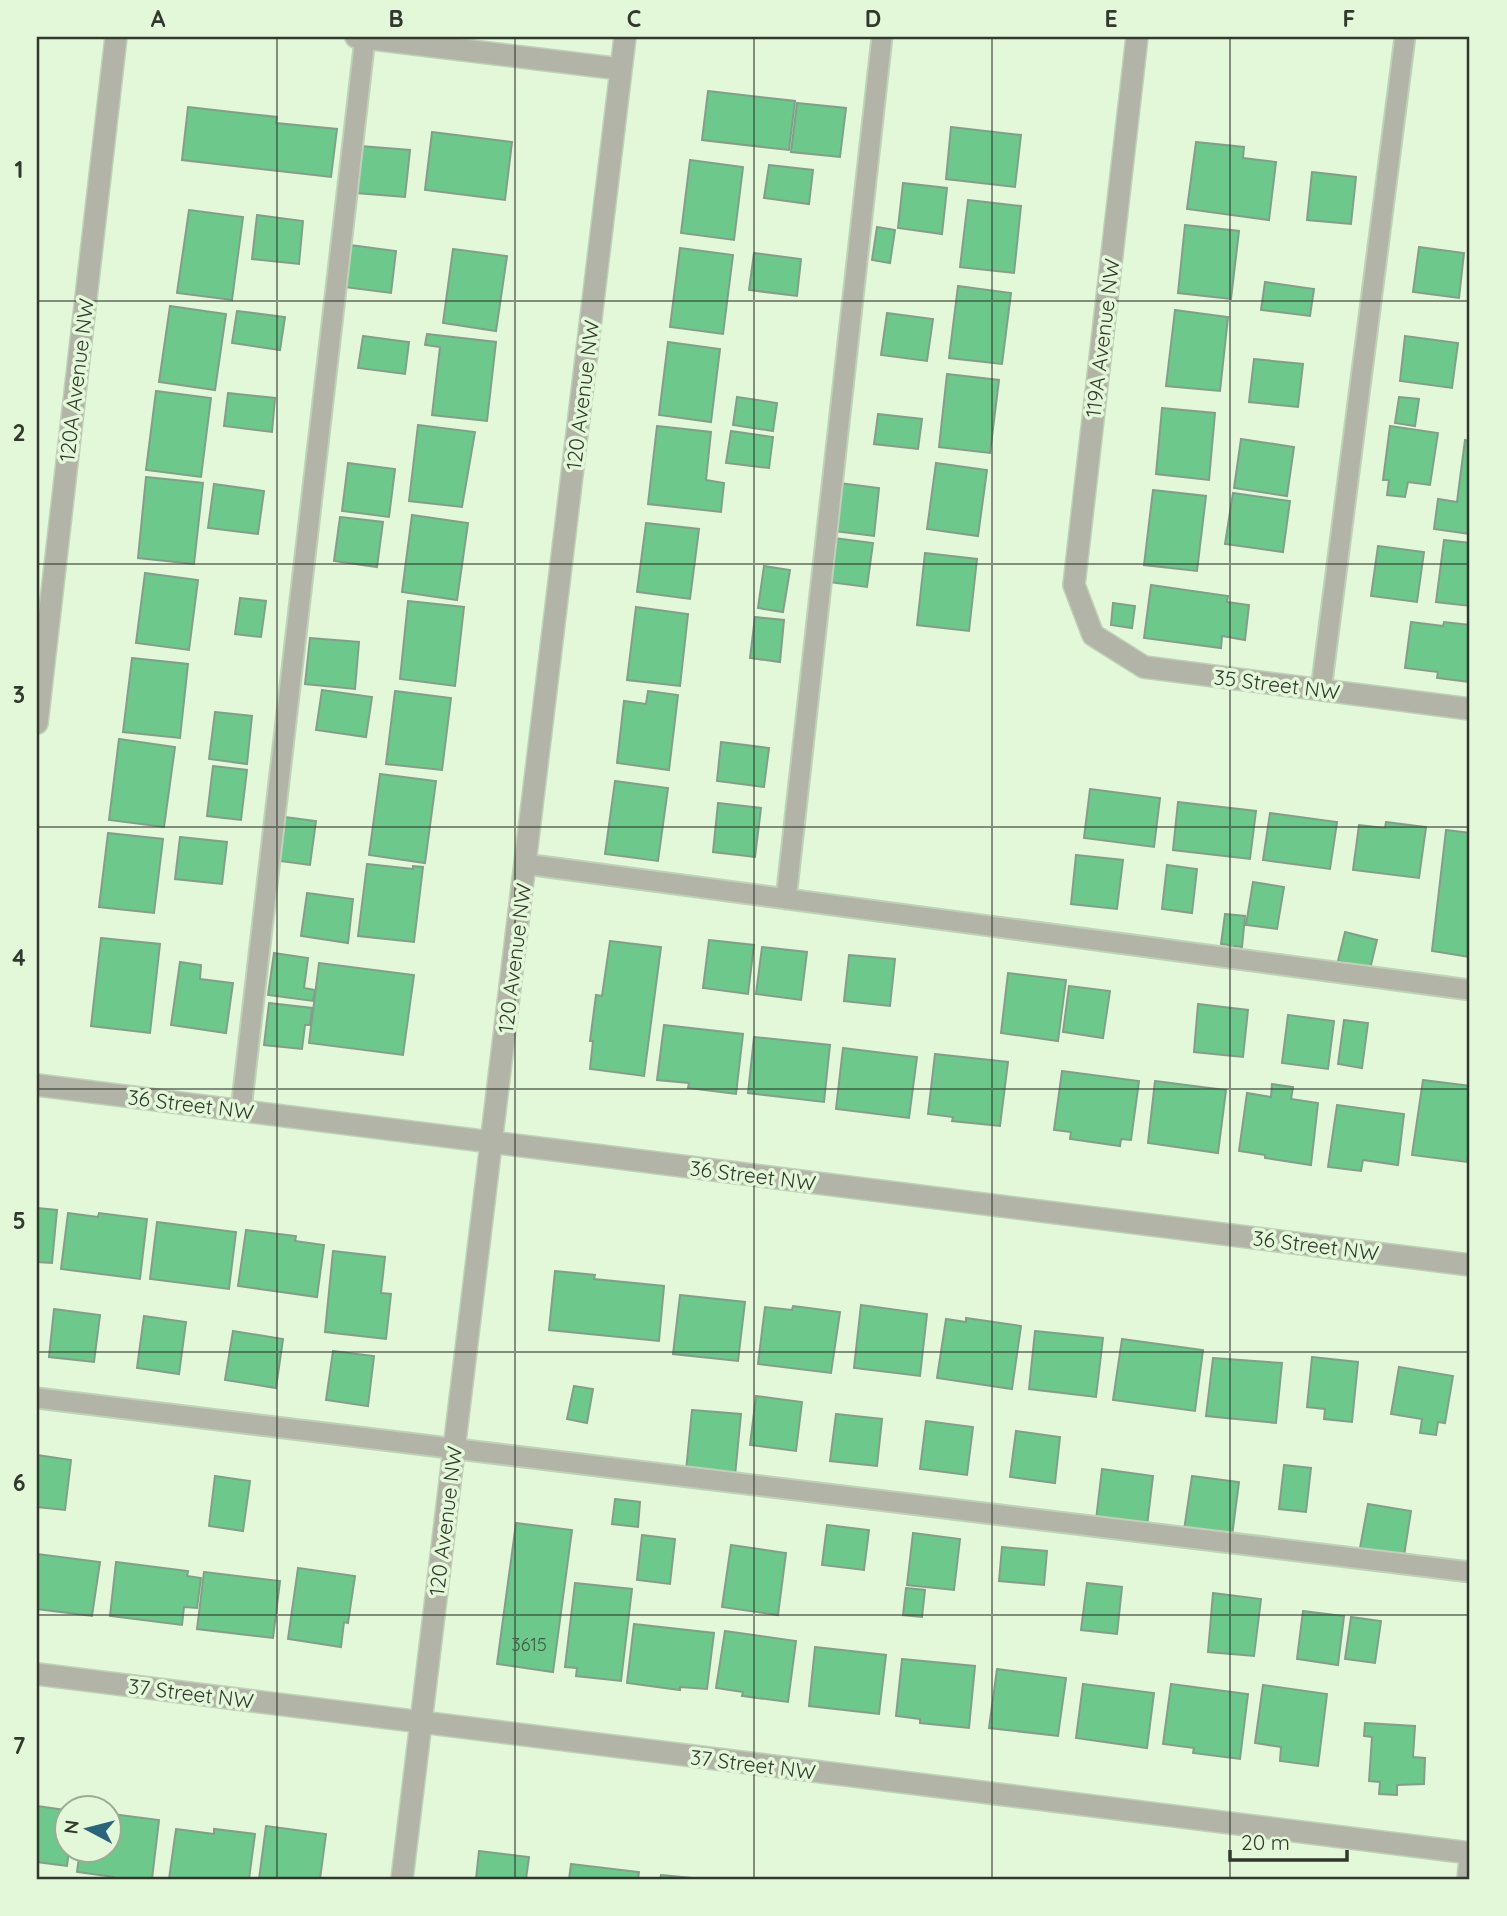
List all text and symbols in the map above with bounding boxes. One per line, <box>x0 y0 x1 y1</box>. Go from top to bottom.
text: A <box>151 4 166 33</box>
text: B <box>388 4 404 33</box>
text: C <box>627 4 641 33</box>
text: D <box>865 4 881 33</box>
text: E <box>1104 4 1118 33</box>
text: F <box>1343 4 1355 33</box>
text: 1 <box>15 155 23 184</box>
street label: 119A Avenue NW <box>1079 257 1125 419</box>
street label: 120A Avenue NW <box>53 297 99 463</box>
street label: 120 Avenue NW <box>560 319 604 471</box>
text: 2 <box>12 418 26 447</box>
street label: 35 Street NW <box>1212 663 1342 705</box>
text: 3 <box>13 680 25 709</box>
street label: 120 Avenue NW <box>492 882 536 1034</box>
text: 4 <box>12 943 26 972</box>
street label: 36 Street NW <box>127 1083 255 1125</box>
street label: 36 Street NW <box>689 1154 817 1196</box>
text: 5 <box>12 1206 26 1235</box>
street label: 36 Street NW <box>1252 1224 1380 1266</box>
street label: 120 Avenue NW <box>423 1445 467 1597</box>
text: 6 <box>13 1468 25 1497</box>
house number: 3615 <box>511 1633 547 1656</box>
street label: 37 Street NW <box>127 1672 255 1714</box>
text: 7 <box>13 1731 26 1760</box>
street label: 37 Street NW <box>689 1743 817 1785</box>
north arrow <box>52 1794 122 1864</box>
scale bar <box>1230 1818 1348 1862</box>
text: N <box>58 1819 84 1835</box>
text: 20 m <box>1241 1829 1290 1855</box>

